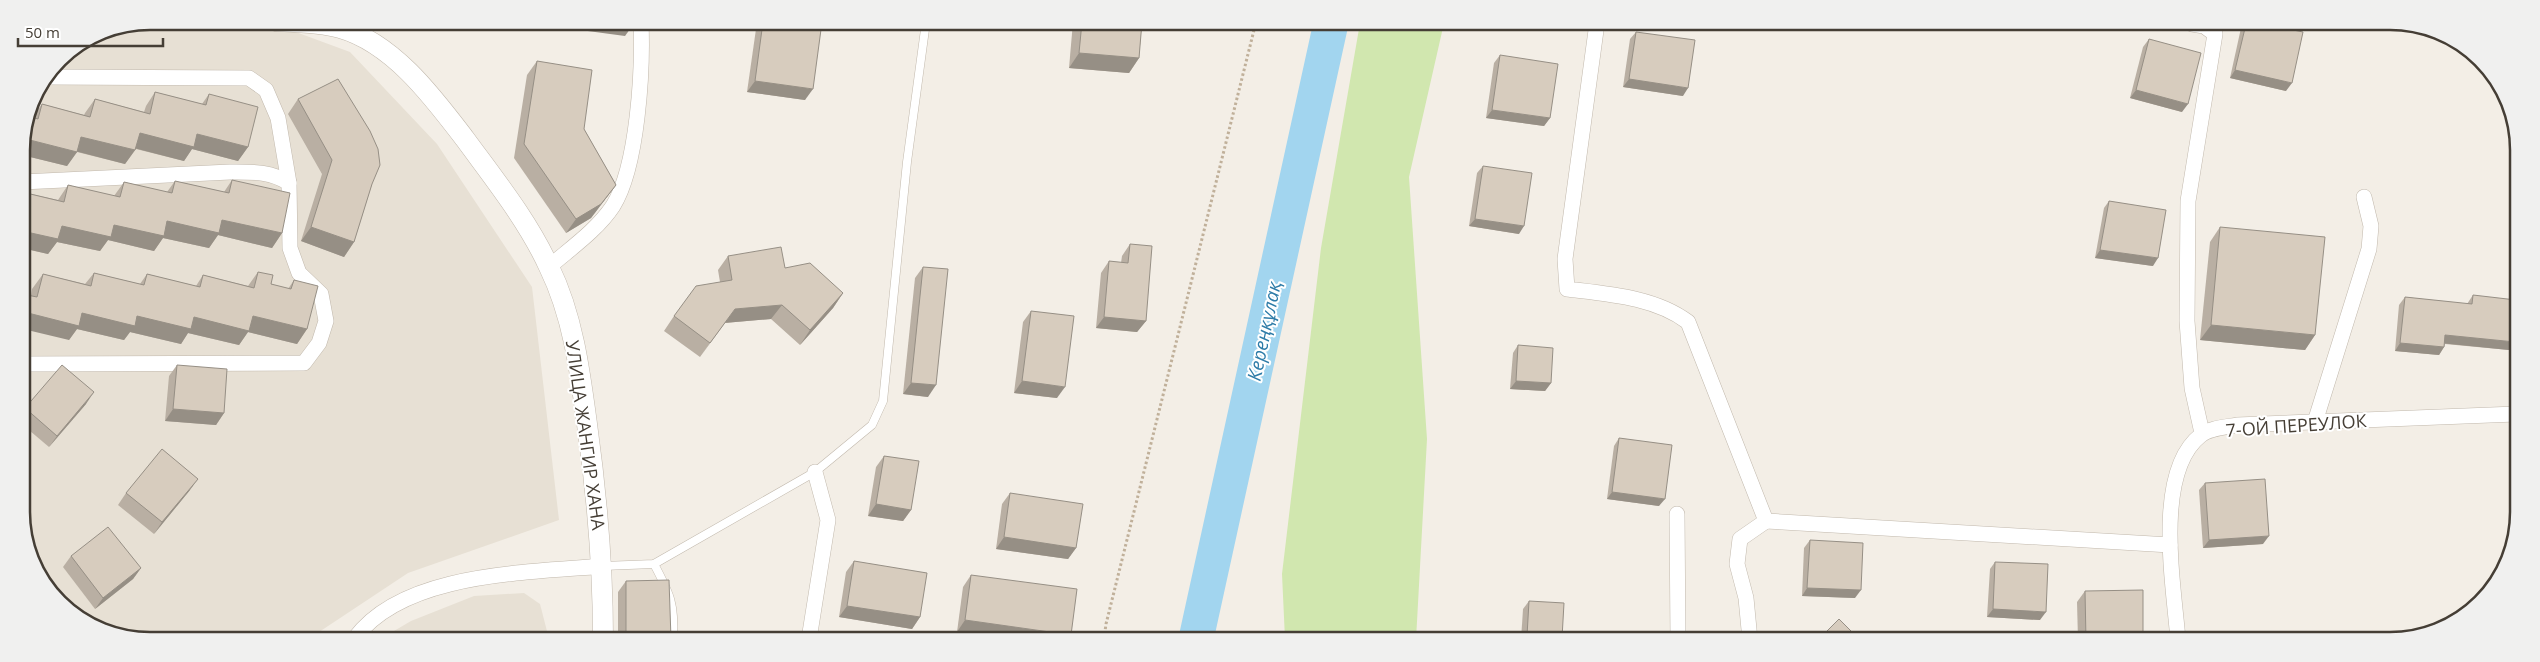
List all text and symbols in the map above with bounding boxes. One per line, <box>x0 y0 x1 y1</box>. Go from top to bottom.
scale bar <box>18 15 162 47</box>
text: 50 m <box>25 22 60 42</box>
water label: Кереңқұлақ <box>1241 279 1287 383</box>
street label: УЛИЦА ЖАНГИР ХАНА <box>561 338 611 532</box>
street label: 7-ОЙ ПЕРЕУЛОК <box>2225 408 2367 442</box>

